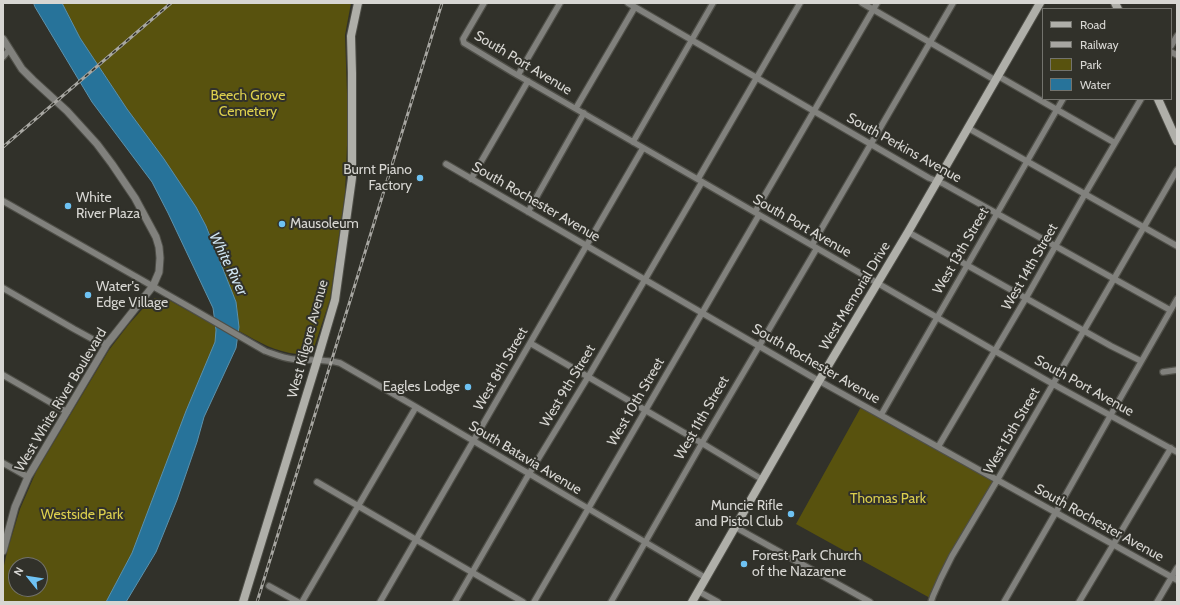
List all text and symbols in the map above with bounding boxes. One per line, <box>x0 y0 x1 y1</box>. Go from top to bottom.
legend <box>1042 8 1172 100</box>
text: Road <box>1080 17 1106 32</box>
street label: South Port Avenue <box>471 27 575 99</box>
text: Railway <box>1080 37 1118 52</box>
text: Park <box>1080 57 1102 72</box>
text: Water <box>1080 77 1110 92</box>
park label: Beech Grove Cemetery <box>211 88 285 120</box>
street label: South Perkins Avenue <box>844 110 964 186</box>
street label: South Rochester Avenue <box>469 158 603 246</box>
place label: Burnt Piano Factory <box>343 162 412 194</box>
marker: Burnt Piano Factory <box>415 173 425 183</box>
place label: White River Plaza <box>76 190 140 222</box>
street label: South Port Avenue <box>750 191 854 261</box>
marker: White River Plaza <box>63 201 73 211</box>
street label: West 13th Street <box>929 205 993 297</box>
place label: Mausoleum <box>290 216 359 232</box>
marker: Mausoleum <box>277 219 287 229</box>
street label: West 14th Street <box>998 221 1062 313</box>
water label: White River <box>205 229 251 299</box>
street label: West Memorial Drive <box>816 239 894 353</box>
street label: West Kilgore Avenue <box>284 278 332 400</box>
place label: Water's Edge Village <box>96 279 168 312</box>
marker: Water's Edge Village <box>83 290 93 300</box>
street label: South Rochester Avenue <box>749 320 883 408</box>
street label: West 8th Street <box>470 324 532 414</box>
street label: West White River Boulevard <box>11 325 111 475</box>
street label: West 9th Street <box>537 342 599 430</box>
street label: South Port Avenue <box>1031 352 1137 420</box>
street label: West 10th Street <box>604 355 668 449</box>
street label: West 11th Street <box>671 373 733 463</box>
place label: Eagles Lodge <box>383 379 460 395</box>
marker: Eagles Lodge <box>463 382 473 392</box>
street label: West 15th Street <box>980 385 1044 477</box>
street label: South Batavia Avenue <box>465 418 585 498</box>
street label: South Rochester Avenue <box>1031 480 1167 566</box>
park label: Thomas Park <box>850 491 926 507</box>
place label: Muncie Rifle and Pistol Club <box>695 498 783 530</box>
park label: Westside Park <box>41 507 123 523</box>
marker: Muncie Rifle and Pistol Club <box>786 509 796 519</box>
place label: Forest Park Church of the Nazarene <box>752 548 862 580</box>
north arrow <box>8 557 48 597</box>
marker: Forest Park Church of the Nazarene <box>739 559 749 569</box>
text: N <box>10 565 26 578</box>

